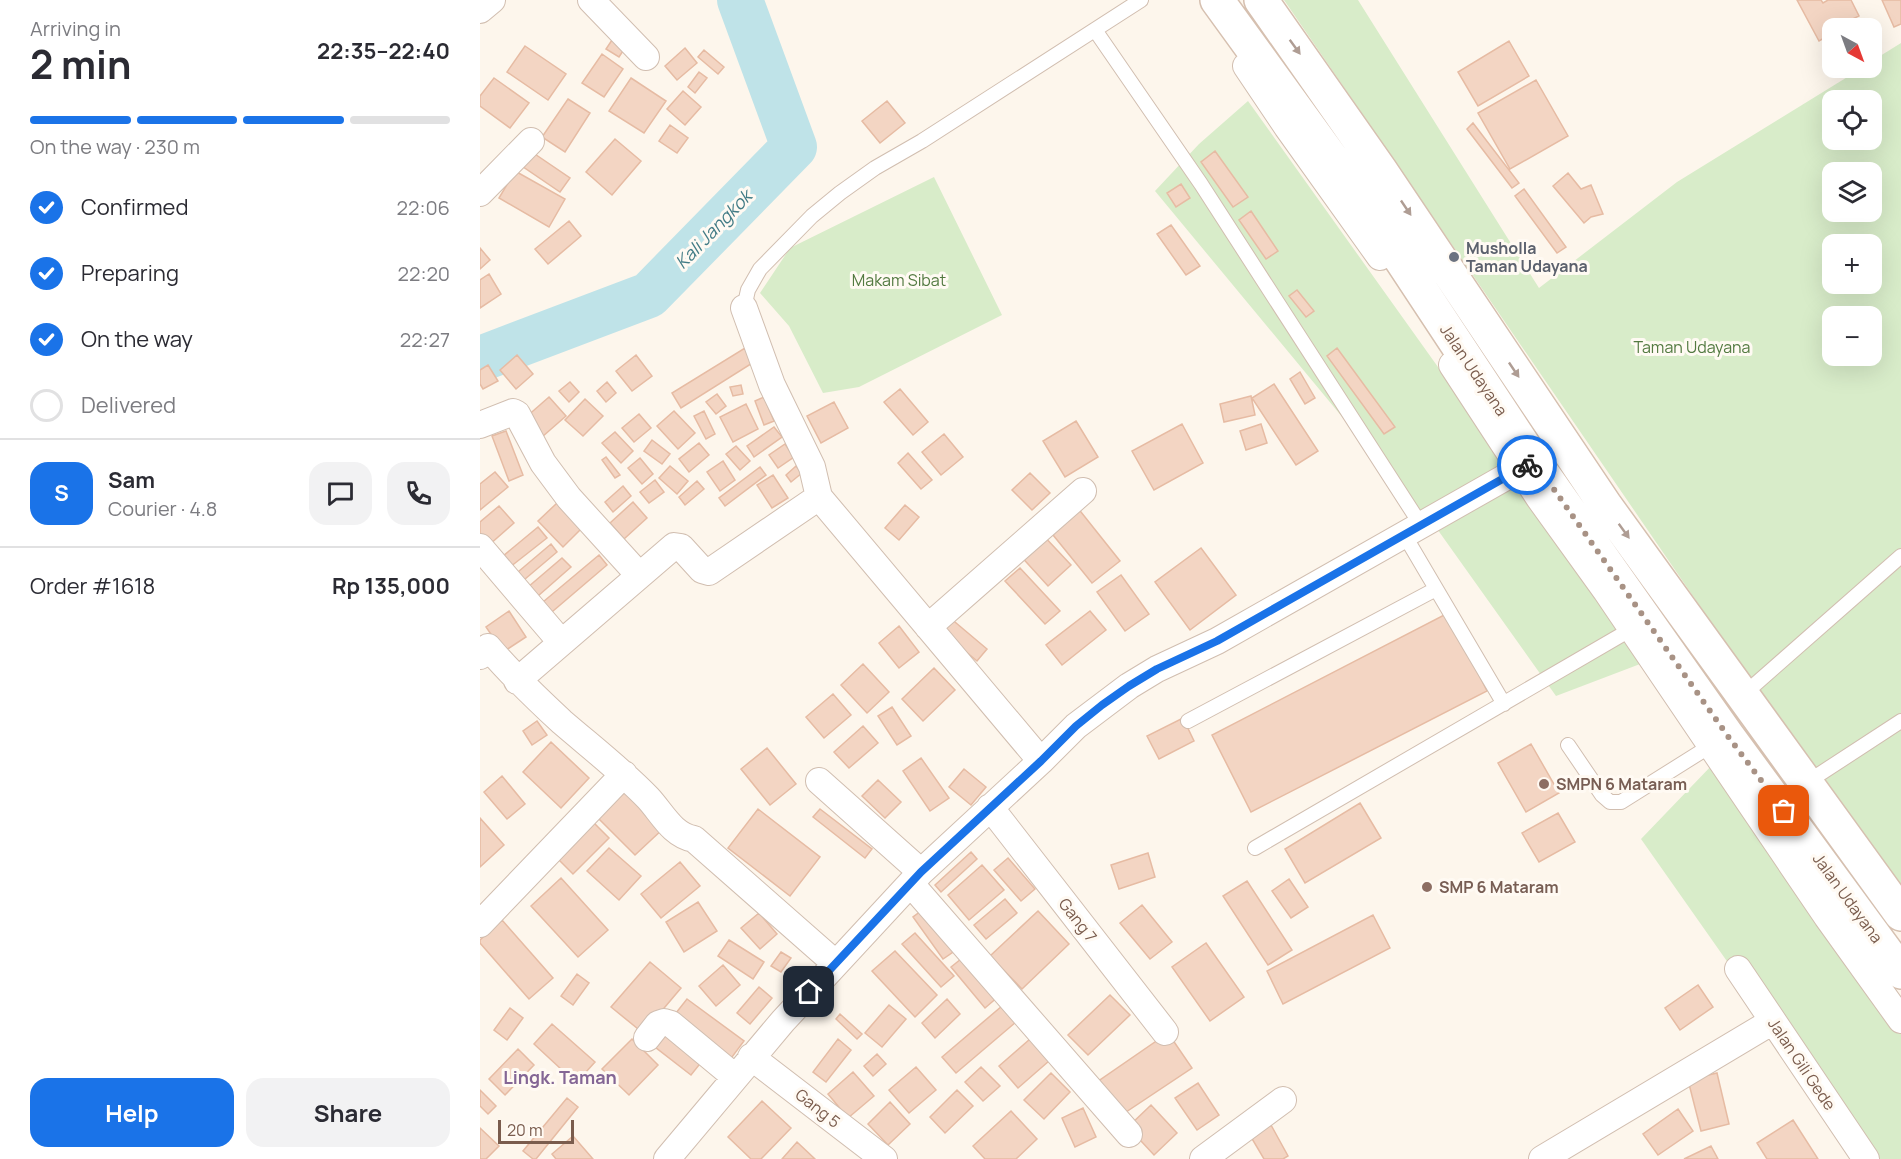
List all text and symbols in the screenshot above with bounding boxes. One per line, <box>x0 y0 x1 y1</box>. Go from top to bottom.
text: Arriving in <box>30 15 121 42</box>
north arrow <box>1822 18 1882 78</box>
map controls <box>1822 18 1882 366</box>
text: 22:35–22:40 <box>317 36 450 66</box>
text: 2 min <box>30 37 131 91</box>
one-way arrow <box>1289 39 1301 55</box>
button: locate <box>1822 90 1882 150</box>
text: On the way · 230 m <box>30 133 200 160</box>
button: layers <box>1822 162 1882 222</box>
water label: Kali Jangkok <box>669 182 759 274</box>
icon: check <box>30 191 63 224</box>
text: Confirmed <box>81 192 189 222</box>
text: 22:06 <box>397 194 450 221</box>
one-way arrow <box>1400 200 1411 216</box>
button: + <box>1822 234 1882 294</box>
place label: Musholla Taman Udayana <box>1466 237 1588 277</box>
marker: Musholla Taman Udayana <box>1447 250 1461 264</box>
icon: check <box>30 257 63 290</box>
text: Preparing <box>81 258 179 288</box>
text: 22:20 <box>398 260 450 287</box>
park label: Makam Sibat <box>852 269 946 291</box>
button: − <box>1822 306 1882 366</box>
street label: Jalan Udayana <box>1435 320 1513 420</box>
icon: check <box>30 323 63 356</box>
text: On the way <box>81 324 193 354</box>
text: 22:27 <box>400 326 450 353</box>
park label: Taman Udayana <box>1634 336 1751 358</box>
one-way arrow <box>1509 361 1520 378</box>
text: Delivered <box>81 390 176 420</box>
courier <box>1497 435 1557 495</box>
icon: bike <box>1511 449 1544 482</box>
button: chat <box>309 462 372 525</box>
button: phone <box>387 462 450 525</box>
text: Sam <box>108 465 155 495</box>
text: S <box>54 478 69 508</box>
text: Courier · 4.8 <box>108 495 217 522</box>
one-way arrow <box>1618 522 1630 538</box>
text: Order #1618 <box>30 571 155 601</box>
text: Rp 135,000 <box>332 571 450 601</box>
place label: SMPN 6 Mataram <box>1556 773 1687 795</box>
marker: SMPN 6 Mataram <box>1537 777 1551 791</box>
pin <box>1758 785 1809 836</box>
icon: bag <box>1767 794 1800 827</box>
street label: Jalan Udayana <box>1808 849 1888 947</box>
place label: SMP 6 Mataram <box>1439 876 1559 898</box>
marker: SMP 6 Mataram <box>1420 880 1434 894</box>
street label: Gang 7 <box>1054 893 1102 947</box>
pin <box>783 966 834 1017</box>
icon: home <box>792 975 825 1008</box>
street label: Jalan Gili Gede <box>1763 1014 1841 1114</box>
district label: Lingk. Taman <box>503 1065 617 1089</box>
button: Help <box>30 1078 234 1147</box>
button: Share <box>246 1078 450 1147</box>
street label: Gang 5 <box>791 1083 845 1133</box>
scale bar <box>498 1117 574 1144</box>
text: 20 m <box>507 1119 543 1141</box>

